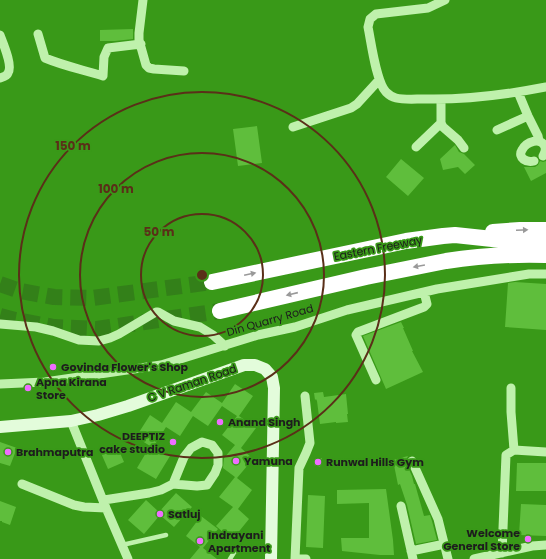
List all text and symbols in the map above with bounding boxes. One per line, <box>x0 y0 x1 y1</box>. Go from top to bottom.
text: 150 m <box>55 137 91 154</box>
text: 100 m <box>98 180 134 197</box>
text: 50 m <box>144 223 175 240</box>
one-way arrow <box>516 227 528 234</box>
street label: Eastern Freeway <box>332 231 424 264</box>
one-way arrow <box>413 263 425 269</box>
centre of rings <box>195 268 209 282</box>
one-way arrow <box>244 270 256 276</box>
one-way arrow <box>286 292 298 298</box>
street label: Din Quarry Road <box>225 300 315 340</box>
place label: Govinda Flower's Shop <box>61 359 189 375</box>
street label: C V Raman Road <box>145 360 239 406</box>
marker: Govinda Flower's Shop <box>48 362 58 372</box>
place label: Apna Kirana Store <box>36 374 107 403</box>
marker: Apna Kirana Store <box>23 383 33 393</box>
place label: Anand Singh <box>228 414 301 430</box>
marker: Anand Singh <box>215 417 225 427</box>
place label: DEEPTIZ cake studio <box>99 428 165 457</box>
marker: DEEPTIZ cake studio <box>168 437 178 447</box>
place label: Brahmaputra <box>16 444 93 460</box>
marker: Brahmaputra <box>3 447 13 457</box>
place label: Yamuna <box>244 453 293 469</box>
place label: Runwal Hills Gym <box>326 454 424 470</box>
marker: Yamuna <box>231 456 241 466</box>
marker: Runwal Hills Gym <box>313 457 323 467</box>
place label: Satluj <box>168 506 201 522</box>
marker: Satluj <box>155 509 165 519</box>
place label: Welcome General Store <box>443 525 520 554</box>
place label: Indrayani Apartment <box>208 527 271 556</box>
marker: Welcome General Store <box>523 534 533 544</box>
marker: Indrayani Apartment <box>195 536 205 546</box>

